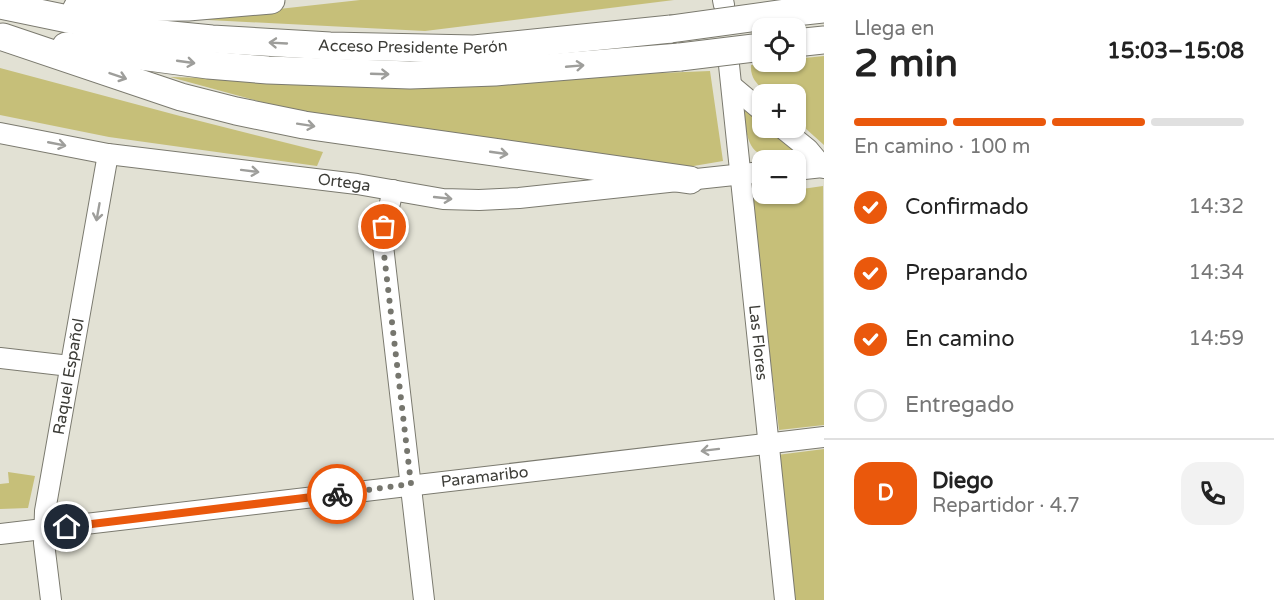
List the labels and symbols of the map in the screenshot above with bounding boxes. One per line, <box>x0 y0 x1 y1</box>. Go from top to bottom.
street label: Acceso Presidente Perón <box>318 35 508 59</box>
one-way arrow <box>268 37 288 48</box>
one-way arrow <box>175 57 195 68</box>
one-way arrow <box>564 60 584 71</box>
one-way arrow <box>370 68 390 79</box>
one-way arrow <box>108 71 127 82</box>
one-way arrow <box>296 119 316 130</box>
one-way arrow <box>47 139 67 150</box>
one-way arrow <box>489 148 509 159</box>
one-way arrow <box>240 166 260 177</box>
street label: Ortega <box>317 169 372 196</box>
one-way arrow <box>433 193 453 204</box>
one-way arrow <box>92 201 103 221</box>
pin <box>358 201 409 252</box>
street label: Las Flores <box>744 304 772 381</box>
street label: Raquel Español <box>49 317 89 436</box>
one-way arrow <box>700 444 720 455</box>
street label: Paramaribo <box>440 462 530 492</box>
courier <box>307 464 367 524</box>
pin <box>41 501 92 552</box>

